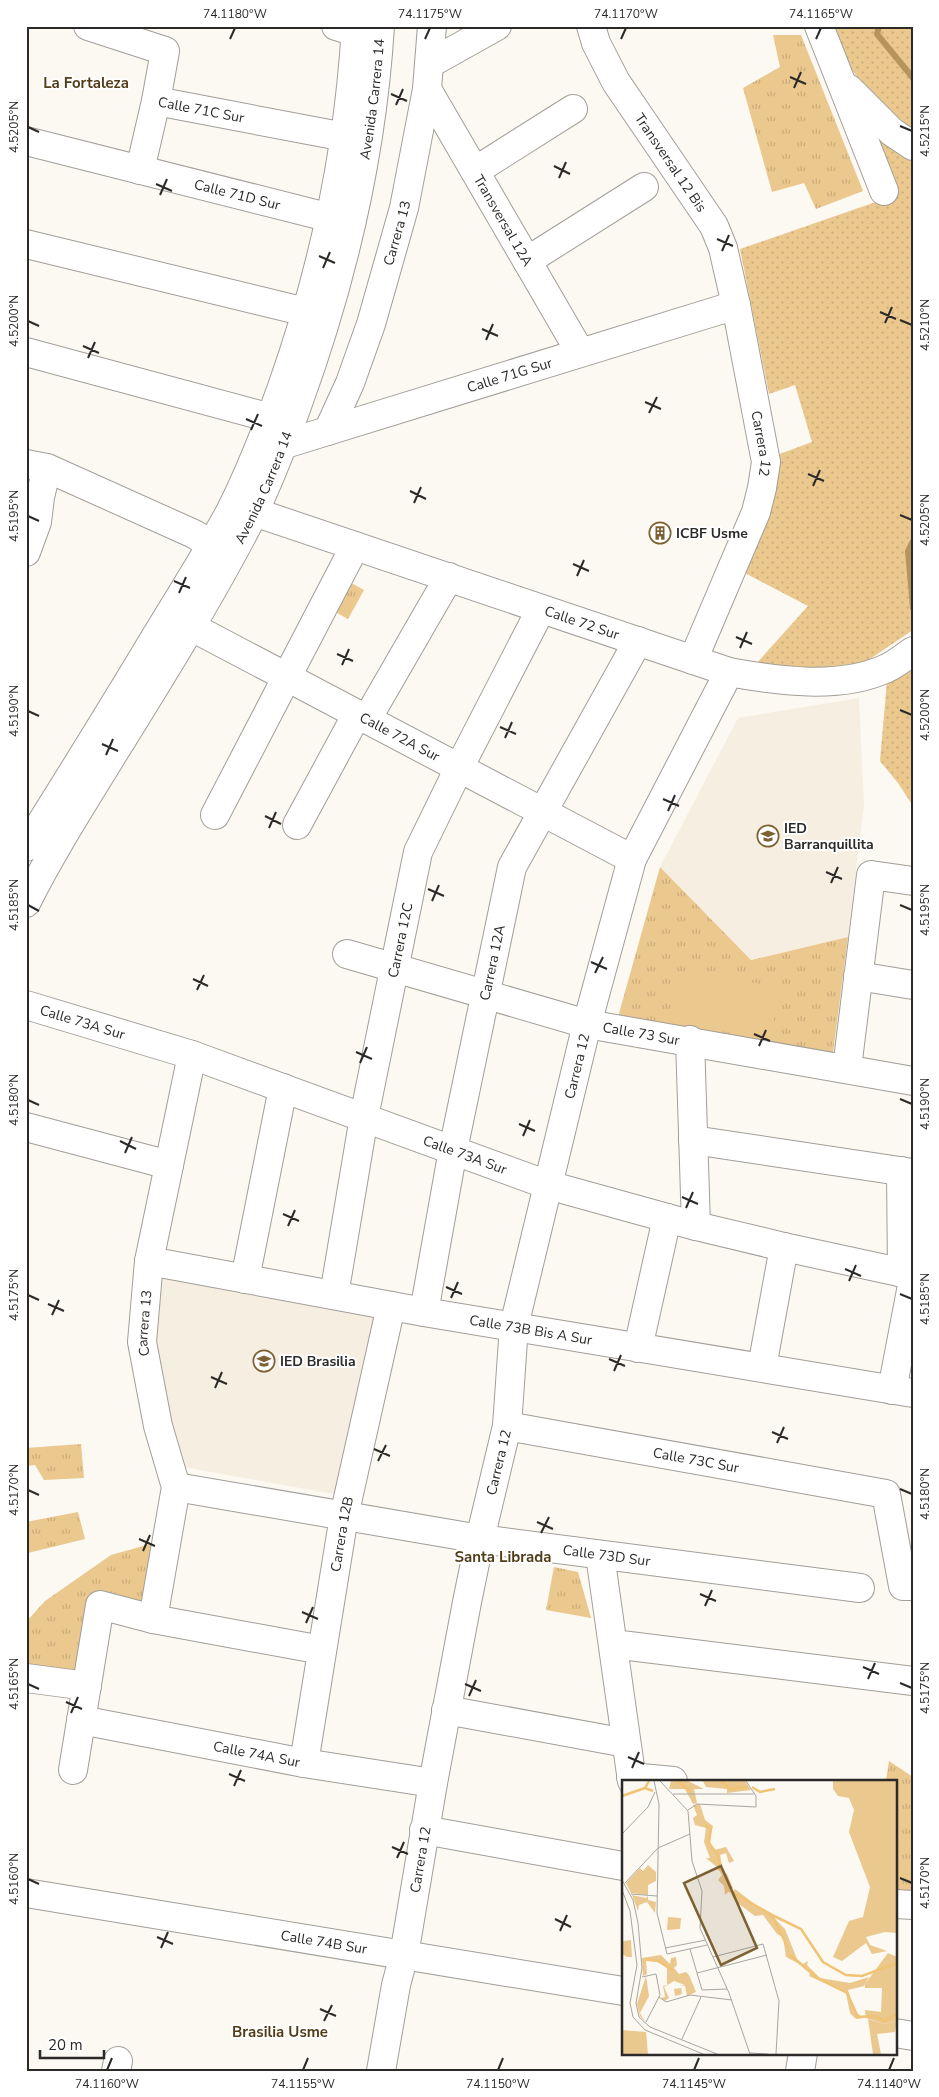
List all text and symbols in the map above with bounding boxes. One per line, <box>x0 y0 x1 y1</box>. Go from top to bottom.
text: 74.1180°W <box>203 6 267 22</box>
text: 74.1175°W <box>398 6 462 22</box>
text: 74.1170°W <box>594 6 658 22</box>
text: 74.1165°W <box>789 6 853 22</box>
street label: Avenida Carrera 14 <box>355 38 389 161</box>
district label: La Fortaleza <box>43 73 129 93</box>
street label: Calle 71C Sur <box>156 93 246 128</box>
text: 4.5205°N <box>6 101 22 153</box>
text: 4.5215°N <box>917 105 933 157</box>
street label: Transversal 12 Bis <box>630 110 711 216</box>
street label: Transversal 12A <box>469 171 537 270</box>
street label: Calle 71D Sur <box>192 175 282 215</box>
street label: Carrera 13 <box>379 199 415 268</box>
text: 4.5200°N <box>6 295 22 347</box>
text: 4.5210°N <box>917 299 933 351</box>
street label: Calle 71G Sur <box>465 353 554 397</box>
street label: Carrera 12 <box>746 409 775 478</box>
street label: Avenida Carrera 14 <box>230 429 297 547</box>
text: 4.5195°N <box>6 490 22 542</box>
text: 4.5205°N <box>917 494 933 546</box>
building icon: ICBF Usme <box>648 521 672 545</box>
place label: ICBF Usme <box>676 524 748 543</box>
street label: Calle 72 Sur <box>542 601 622 644</box>
text: 4.5190°N <box>6 685 22 737</box>
text: 4.5200°N <box>917 689 933 741</box>
street label: Calle 72A Sur <box>356 708 443 766</box>
place label: IED Barranquillita <box>784 819 874 854</box>
school or university icon: IED Barranquillita <box>756 824 780 848</box>
text: 4.5185°N <box>6 879 22 931</box>
text: 4.5195°N <box>917 884 933 936</box>
street label: Carrera 12C <box>384 901 417 980</box>
street label: Carrera 12A <box>475 923 510 1002</box>
street label: Calle 73A Sur <box>37 1001 127 1044</box>
street label: Calle 73 Sur <box>601 1018 681 1050</box>
street label: Carrera 12 <box>560 1032 594 1101</box>
text: 4.5180°N <box>6 1074 22 1126</box>
text: 4.5190°N <box>917 1078 933 1130</box>
street label: Calle 73A Sur <box>420 1131 509 1179</box>
text: 4.5175°N <box>6 1269 22 1321</box>
text: 4.5185°N <box>917 1273 933 1325</box>
street label: Carrera 13 <box>133 1289 156 1358</box>
street label: Calle 73B Bis A Sur <box>468 1311 594 1350</box>
school or university icon: IED Brasilia <box>252 1349 276 1373</box>
place label: IED Brasilia <box>280 1352 356 1371</box>
street label: Carrera 12 <box>482 1428 516 1497</box>
street label: Calle 73C Sur <box>651 1443 741 1477</box>
text: 4.5170°N <box>6 1464 22 1516</box>
text: 4.5180°N <box>917 1468 933 1520</box>
street label: Carrera 12B <box>326 1495 358 1573</box>
street label: Calle 73D Sur <box>562 1541 651 1571</box>
district label: Santa Librada <box>455 1547 551 1567</box>
text: 4.5165°N <box>6 1658 22 1710</box>
text: 4.5175°N <box>917 1662 933 1714</box>
street label: Calle 74A Sur <box>212 1737 302 1772</box>
inset map <box>622 1780 896 2054</box>
street label: Carrera 12 <box>406 1825 435 1894</box>
text: 4.5160°N <box>6 1853 22 1905</box>
text: 4.5170°N <box>917 1857 933 1909</box>
street label: Calle 74B Sur <box>279 1926 369 1959</box>
district label: Brasilia Usme <box>232 2022 328 2042</box>
scale bar <box>40 2027 104 2059</box>
text: 20 m <box>48 2035 83 2055</box>
text: 74.1160°W <box>75 2076 139 2092</box>
text: 74.1155°W <box>271 2076 335 2092</box>
text: 74.1150°W <box>466 2076 530 2092</box>
text: 74.1145°W <box>662 2076 726 2092</box>
text: 74.1140°W <box>857 2076 921 2092</box>

